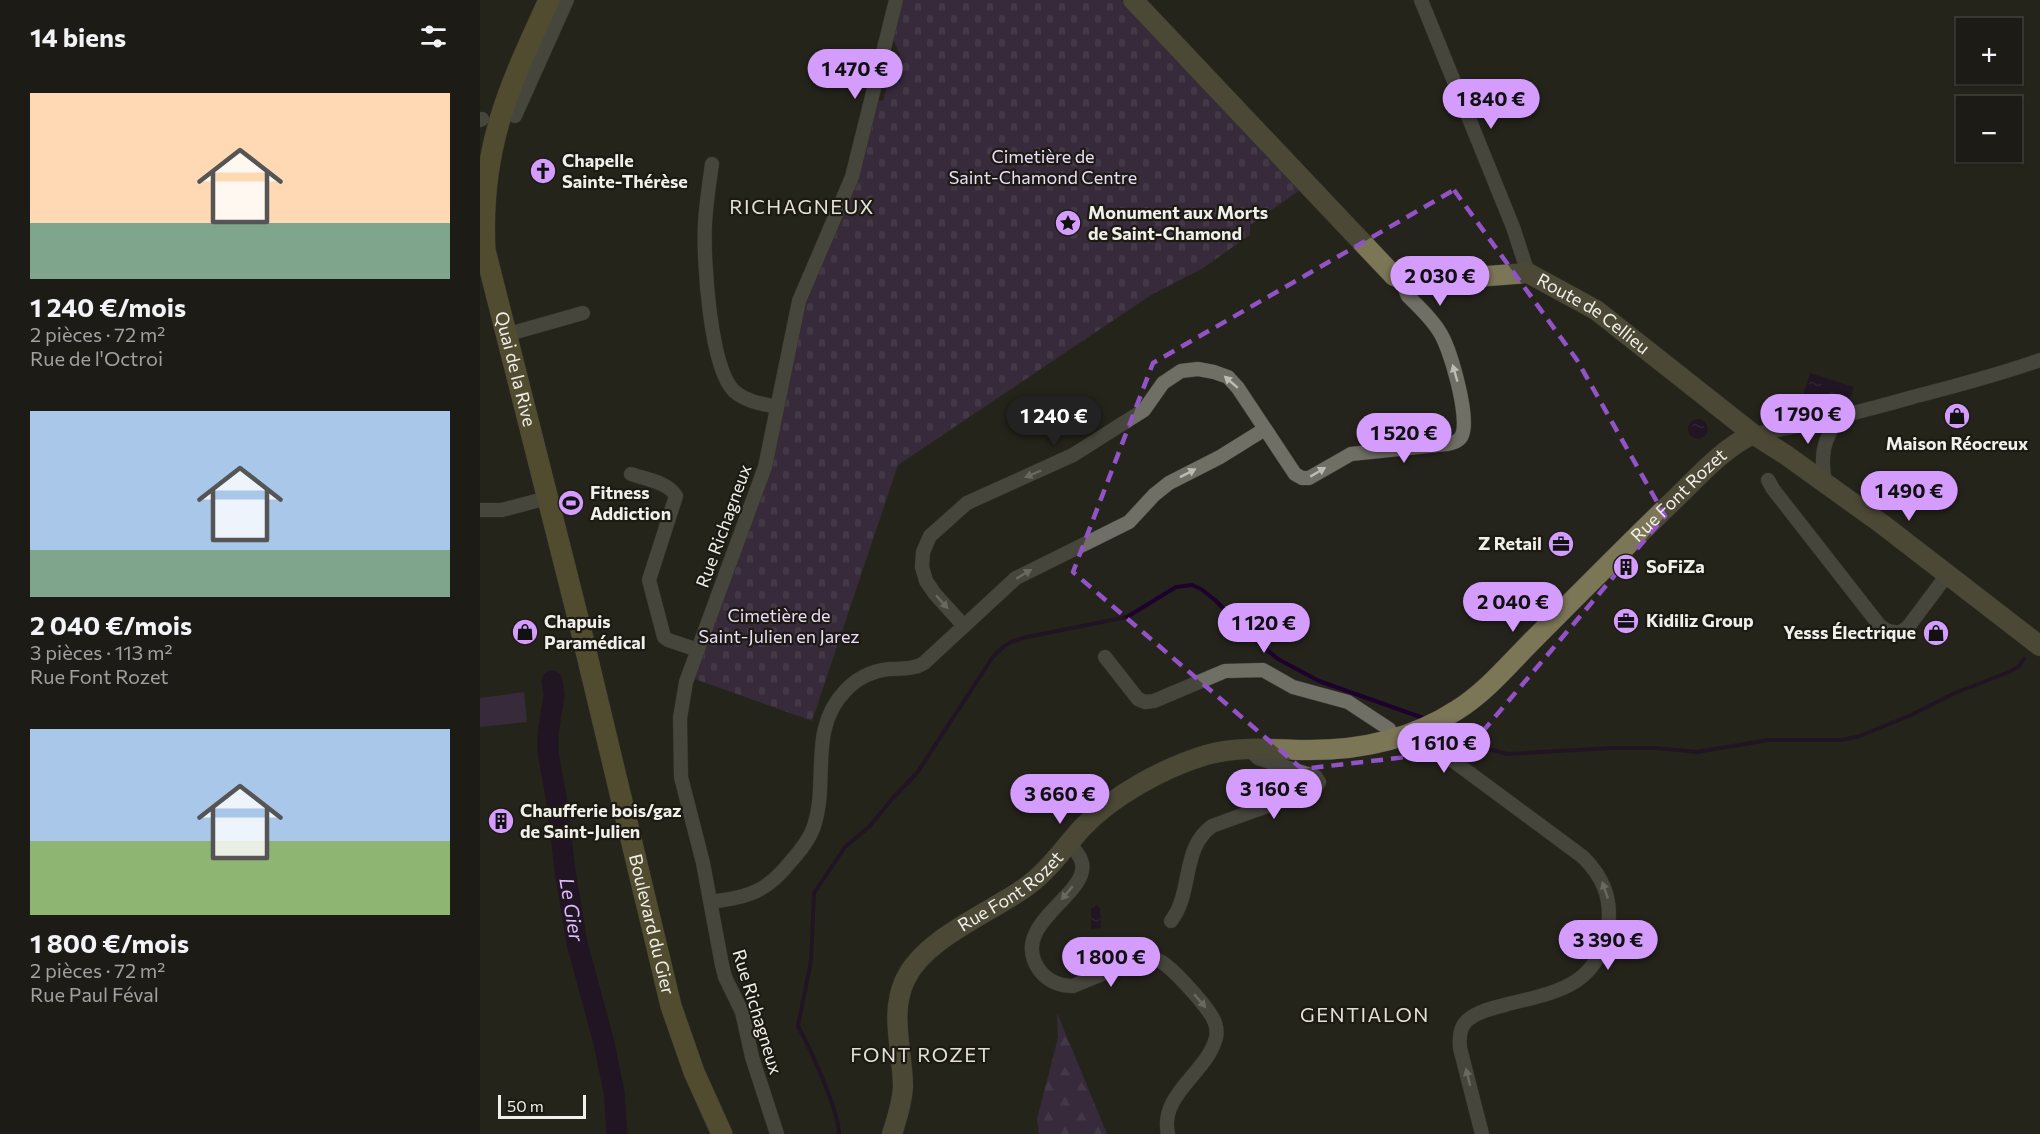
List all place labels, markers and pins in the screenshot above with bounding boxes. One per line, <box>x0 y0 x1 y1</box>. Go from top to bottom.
pin: 1 470 € <box>800 49 910 100</box>
pin: 1 840 € <box>1436 79 1546 130</box>
place label: Chapelle Sainte-Thérèse <box>562 149 688 192</box>
church icon: Chapelle Sainte-Thérèse <box>528 156 558 186</box>
place label: Monument aux Morts de Saint-Chamond <box>1088 201 1268 244</box>
place icon: Monument aux Morts de Saint-Chamond <box>1053 208 1083 238</box>
pin: 2 030 € <box>1385 256 1495 307</box>
pin: 1 790 € <box>1753 394 1863 445</box>
pin: 1 240 € <box>999 396 1109 447</box>
shop icon: Maison Réocreux <box>1942 401 1972 431</box>
pin: 1 520 € <box>1349 413 1459 464</box>
place label: Maison Réocreux <box>1886 432 2028 454</box>
pin: 1 490 € <box>1854 471 1964 522</box>
place label: Fitness Addiction <box>590 481 671 524</box>
sports icon: Fitness Addiction <box>556 488 586 518</box>
office icon: Z Retail <box>1546 529 1576 559</box>
place label: Z Retail <box>1478 532 1542 554</box>
building icon: SoFiZa <box>1611 552 1641 582</box>
place label: SoFiZa <box>1646 555 1705 577</box>
pin: 2 040 € <box>1458 582 1568 633</box>
pin: 1 120 € <box>1209 603 1319 654</box>
office icon: Kidiliz Group <box>1611 606 1641 636</box>
place label: Kidiliz Group <box>1646 609 1754 631</box>
place label: Chapuis Paramédical <box>544 610 646 653</box>
shop icon: Chapuis Paramédical <box>510 617 540 647</box>
shop icon: Yesss Électrique <box>1921 618 1951 648</box>
place label: Yesss Électrique <box>1783 621 1916 643</box>
pin: 1 610 € <box>1389 723 1499 774</box>
pin: 3 160 € <box>1219 769 1329 820</box>
pin: 3 660 € <box>1005 774 1115 825</box>
place label: Chaufferie bois/gaz de Saint-Julien <box>520 799 682 842</box>
building icon: Chaufferie bois/gaz de Saint-Julien <box>486 806 516 836</box>
pin: 3 390 € <box>1553 920 1663 971</box>
pin: 1 800 € <box>1056 937 1166 988</box>

